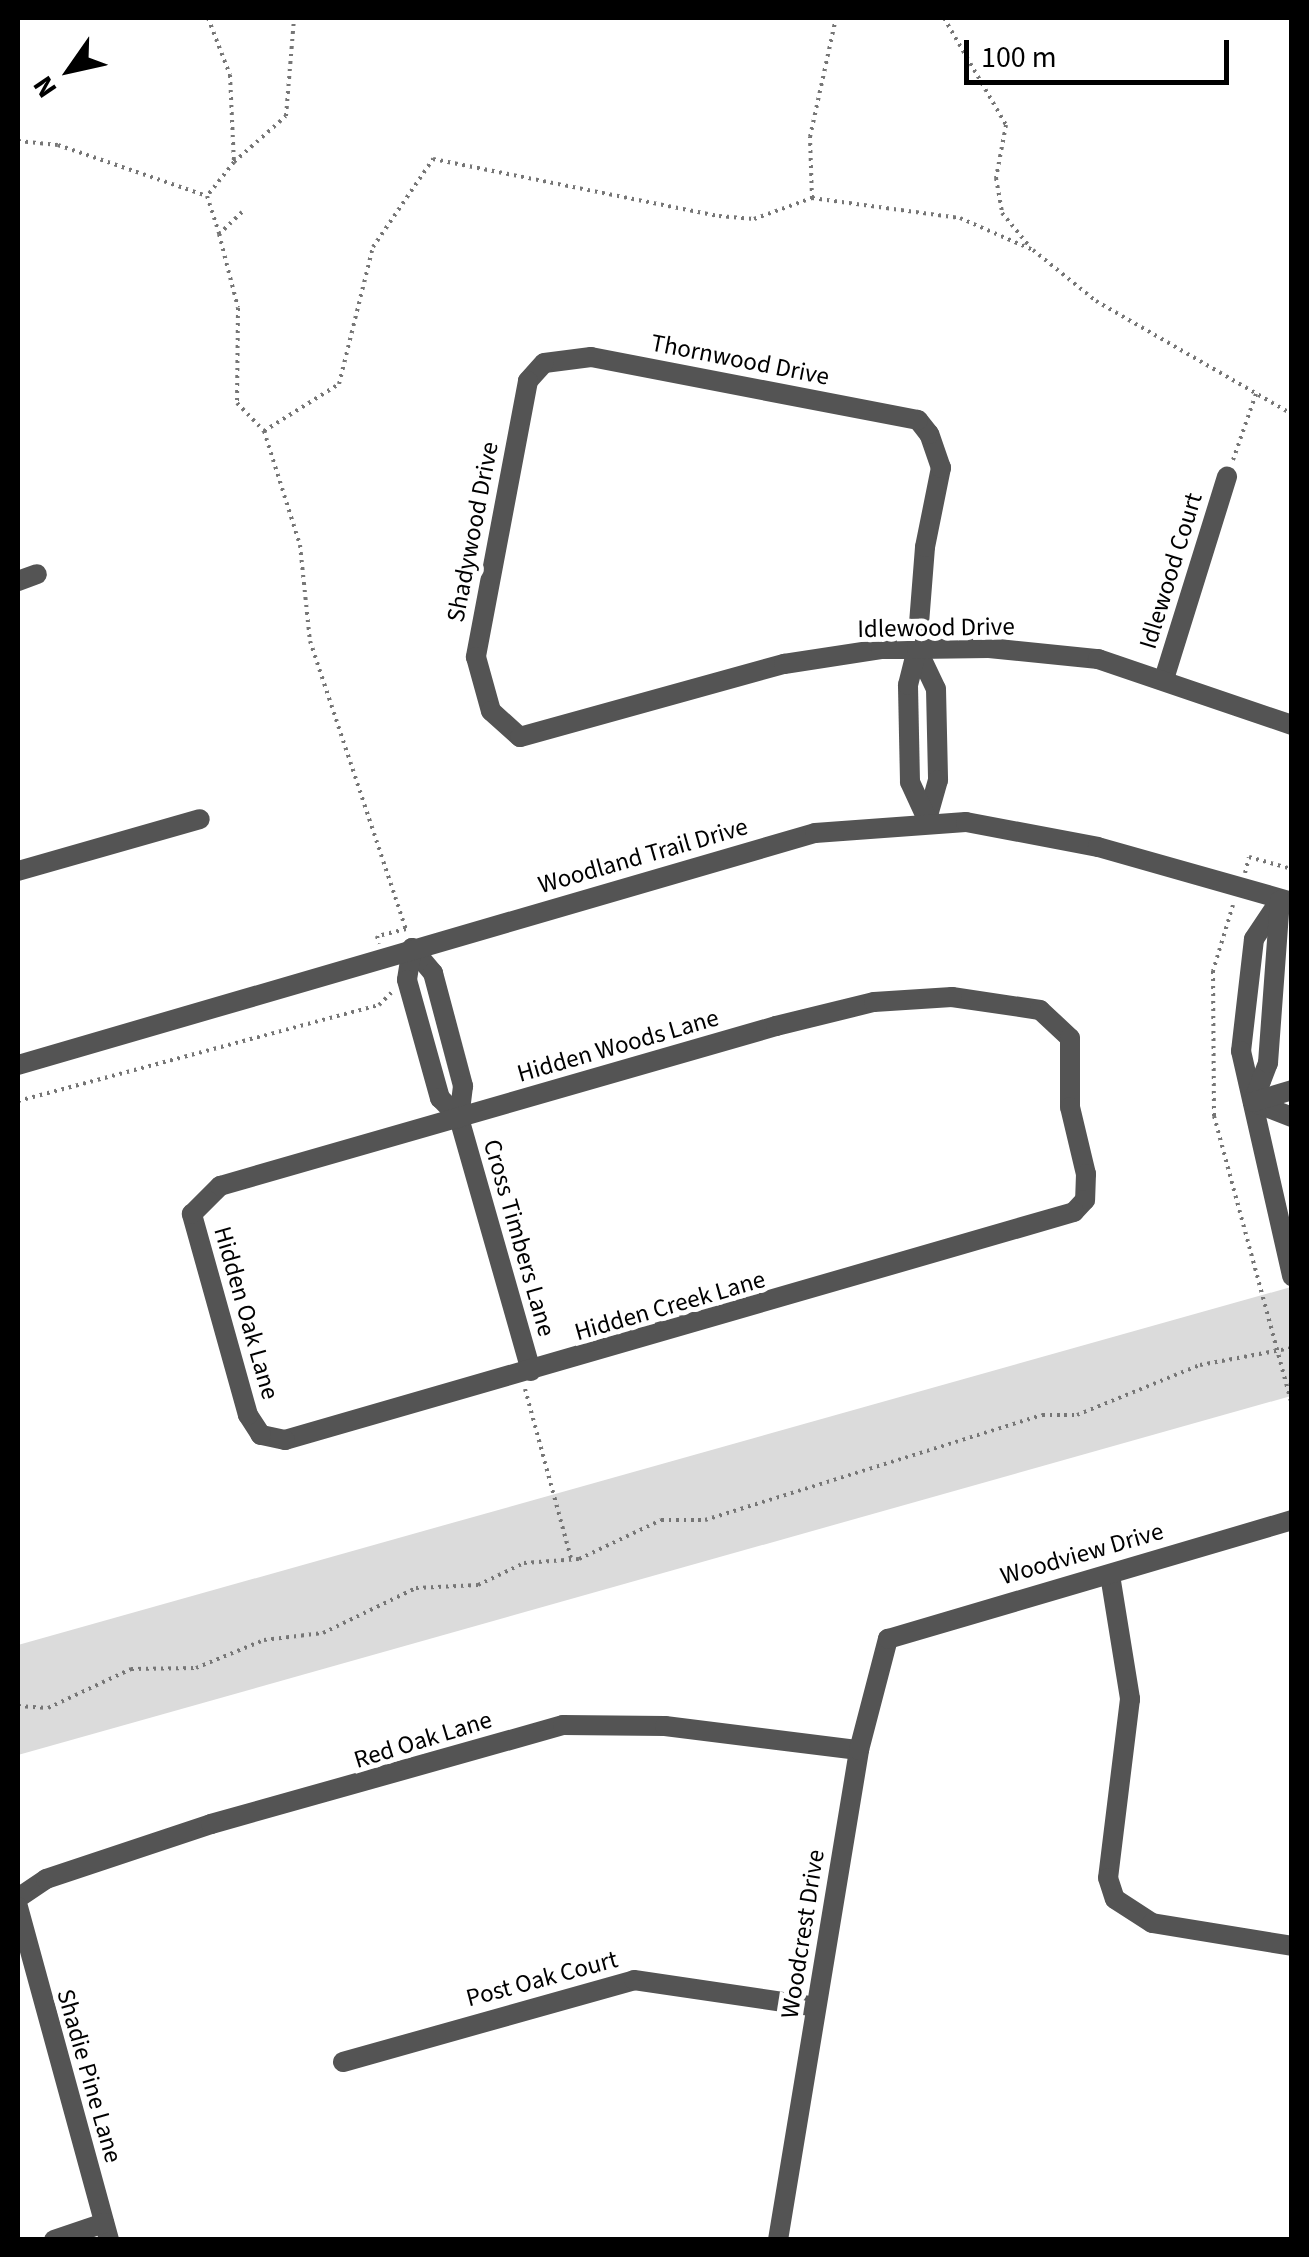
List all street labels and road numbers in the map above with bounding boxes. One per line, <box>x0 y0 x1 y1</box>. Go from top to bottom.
street label: Thornwood Drive <box>648 328 832 392</box>
street label: Shadywood Drive <box>441 439 505 625</box>
street label: Idlewood Court <box>1133 489 1209 653</box>
street label: Idlewood Drive <box>857 612 1015 644</box>
street label: Woodland Trail Drive <box>535 812 751 900</box>
street label: Hidden Woods Lane <box>514 1003 722 1089</box>
street label: Cross Timbers Lane <box>477 1136 561 1340</box>
street label: Hidden Oak Lane <box>207 1223 285 1403</box>
street label: Hidden Creek Lane <box>571 1264 769 1348</box>
street label: Woodview Drive <box>997 1516 1167 1592</box>
street label: Red Oak Lane <box>350 1705 496 1775</box>
street label: Woodcrest Drive <box>775 1847 831 2021</box>
street label: Post Oak Court <box>463 1944 621 2014</box>
street label: Shadie Pine Lane <box>50 1986 128 2166</box>

